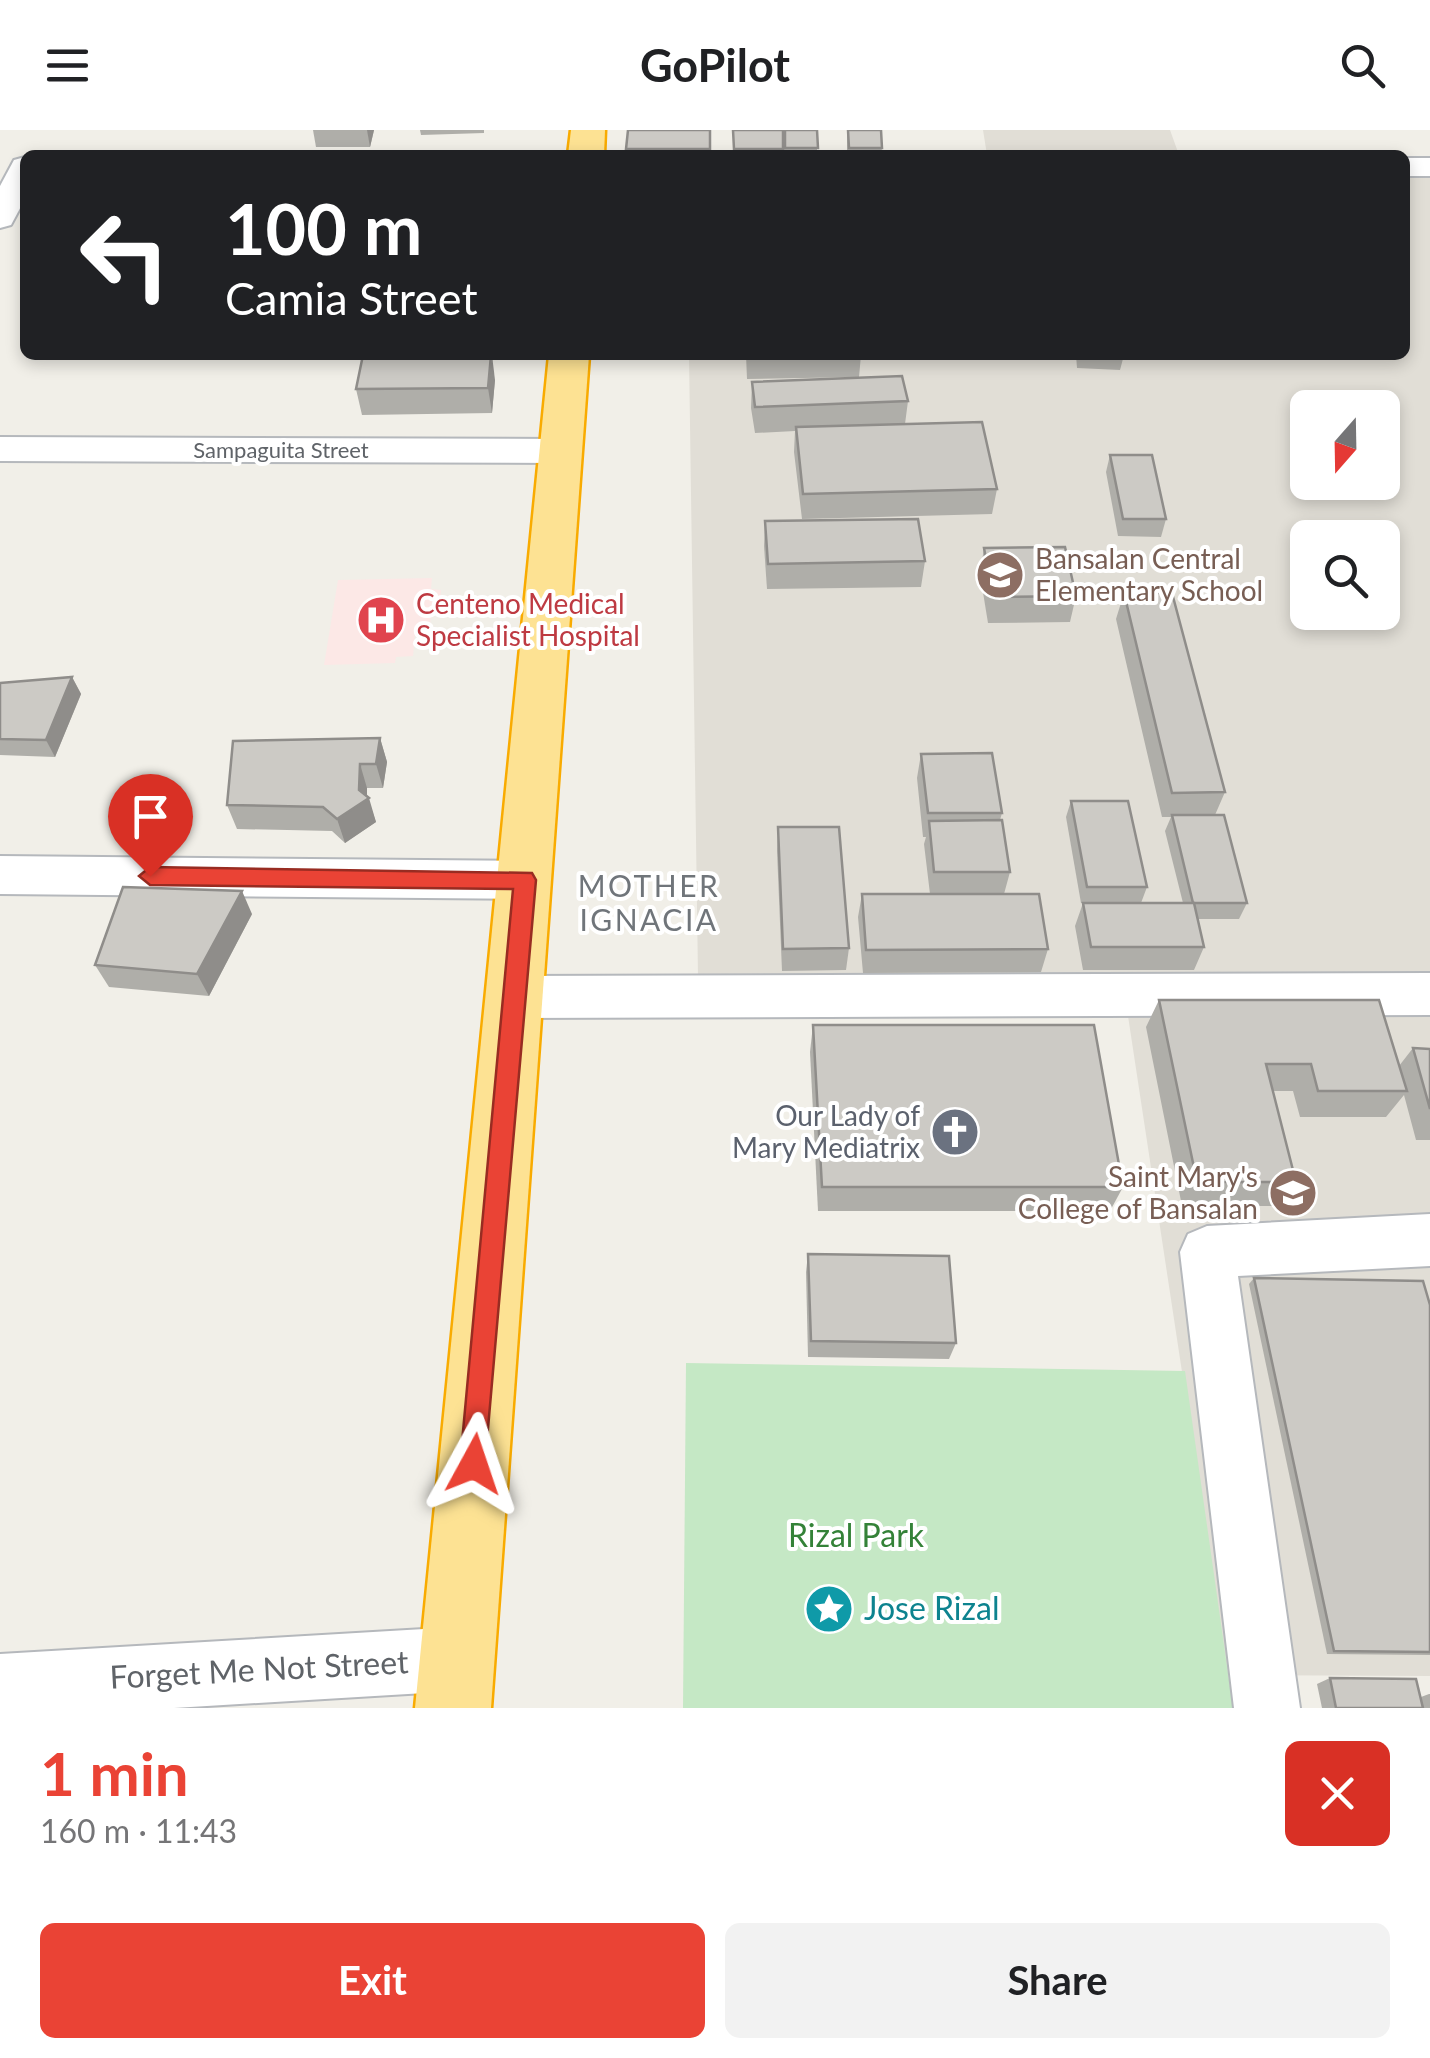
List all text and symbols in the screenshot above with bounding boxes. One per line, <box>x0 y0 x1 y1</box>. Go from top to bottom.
icon: menu <box>40 38 95 93</box>
text: GoPilot <box>640 38 790 92</box>
icon: search <box>1335 38 1390 93</box>
text: 100 m <box>225 186 422 270</box>
icon: left <box>60 190 190 320</box>
text: Camia Street <box>225 271 478 325</box>
north arrow <box>1290 390 1400 500</box>
map controls <box>1290 390 1400 630</box>
street label: Sampaguita Street <box>193 436 369 463</box>
button: search <box>1290 520 1400 630</box>
place label: Bansalan Central Elementary School <box>1035 541 1263 607</box>
school or university icon: Bansalan Central Elementary School <box>974 549 1026 601</box>
place label: Centeno Medical Specialist Hospital <box>416 586 640 652</box>
hospital icon: Centeno Medical Specialist Hospital <box>355 594 407 646</box>
pin <box>108 774 193 877</box>
icon: arrive <box>123 789 178 844</box>
district label: MOTHER IGNACIA <box>578 867 720 937</box>
place label: Our Lady of Mary Mediatrix <box>732 1098 920 1164</box>
church icon: Our Lady of Mary Mediatrix <box>929 1106 981 1158</box>
place label: Saint Mary's College of Bansalan <box>1018 1159 1258 1225</box>
school or university icon: Saint Mary's College of Bansalan <box>1267 1167 1319 1219</box>
position arrow <box>422 1412 526 1516</box>
park label: Rizal Park <box>788 1515 925 1554</box>
place icon: Jose Rizal <box>803 1583 855 1635</box>
place label: Jose Rizal <box>864 1588 999 1627</box>
street label: Forget Me Not Street <box>109 1641 410 1696</box>
text: 1 min <box>40 1737 189 1809</box>
button: close <box>1285 1741 1390 1846</box>
text: 160 m · 11:43 <box>40 1811 237 1850</box>
button: Exit <box>40 1923 705 2038</box>
button: Share <box>725 1923 1390 2038</box>

